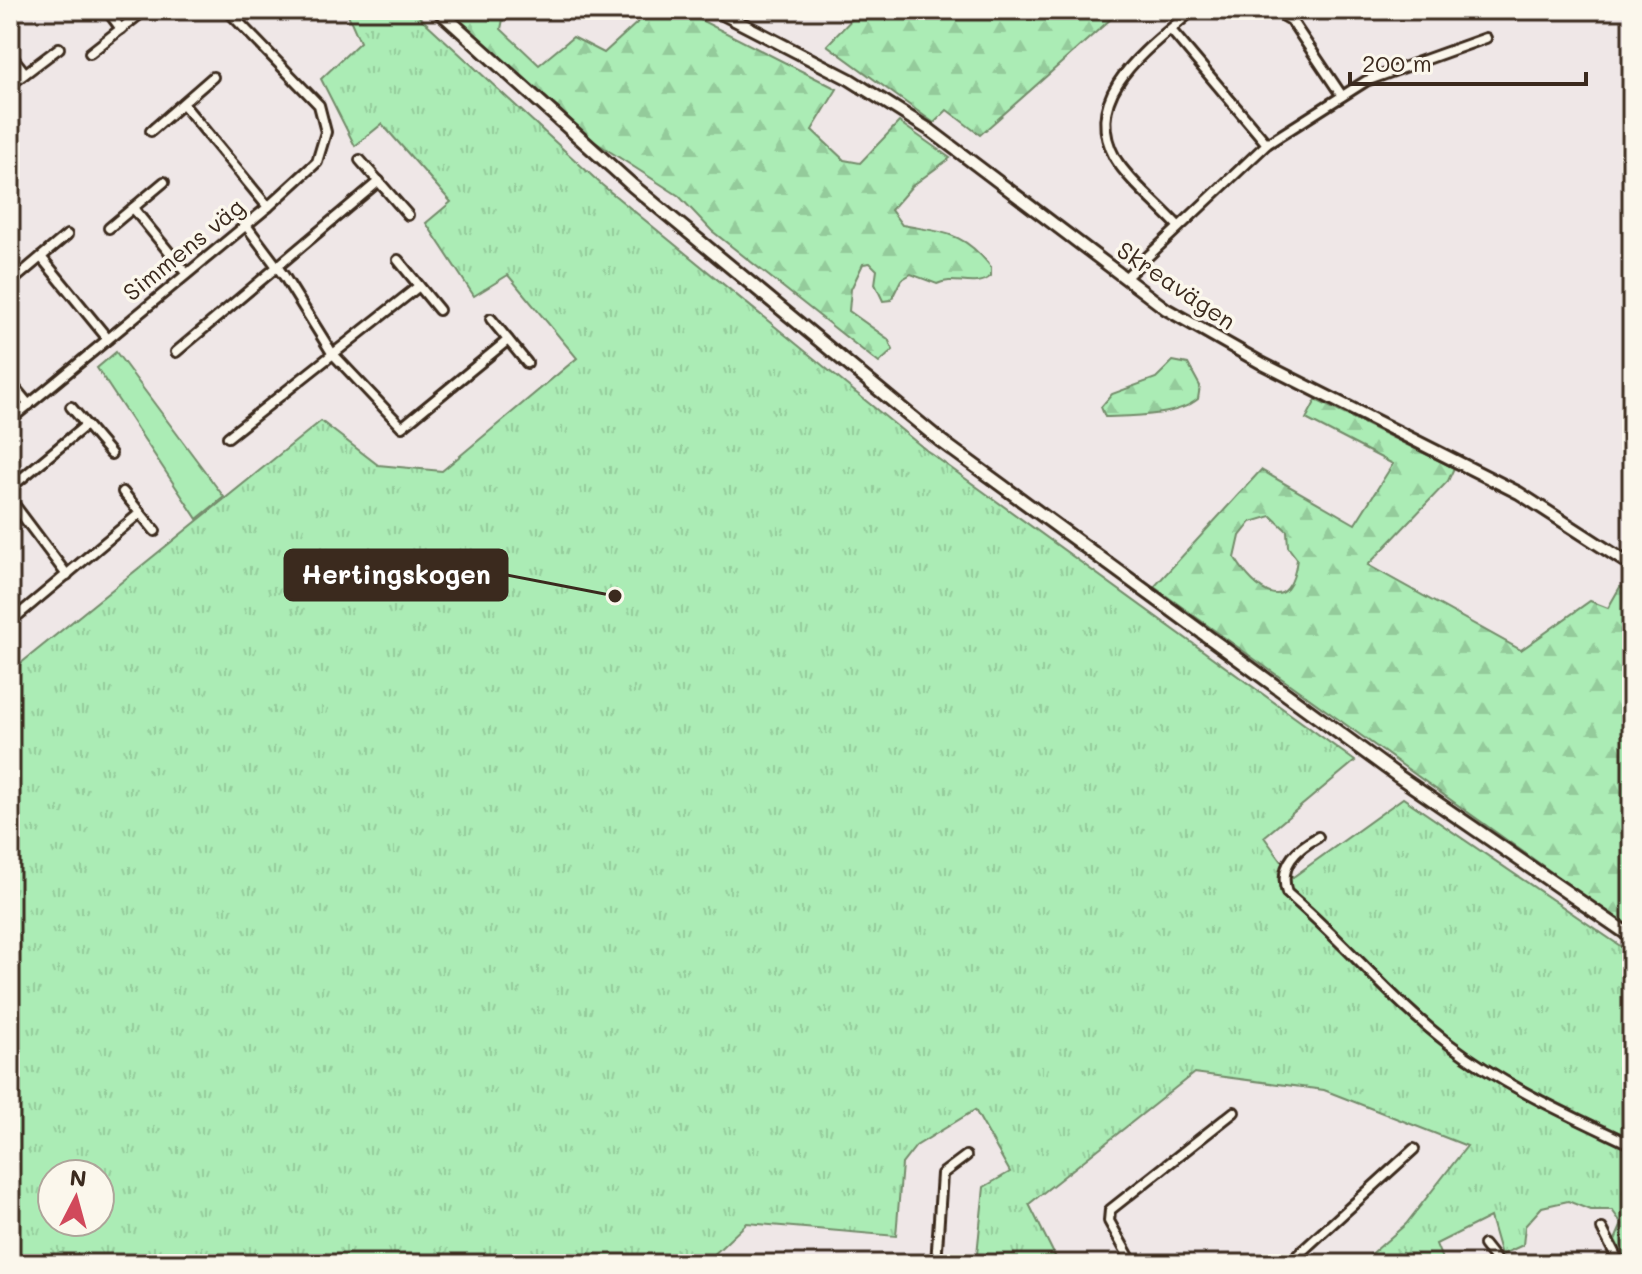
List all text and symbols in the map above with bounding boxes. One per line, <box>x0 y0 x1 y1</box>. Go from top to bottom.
scale bar <box>1350 36 1586 86</box>
text: 200 m <box>1362 47 1432 78</box>
street label: Simmens väg <box>116 190 250 307</box>
street label: Skreavägen <box>1111 234 1242 336</box>
callout: Hertingskogen <box>285 550 507 600</box>
text: Hertingskogen <box>301 557 491 591</box>
north arrow <box>36 1158 116 1238</box>
text: N <box>68 1162 88 1193</box>

